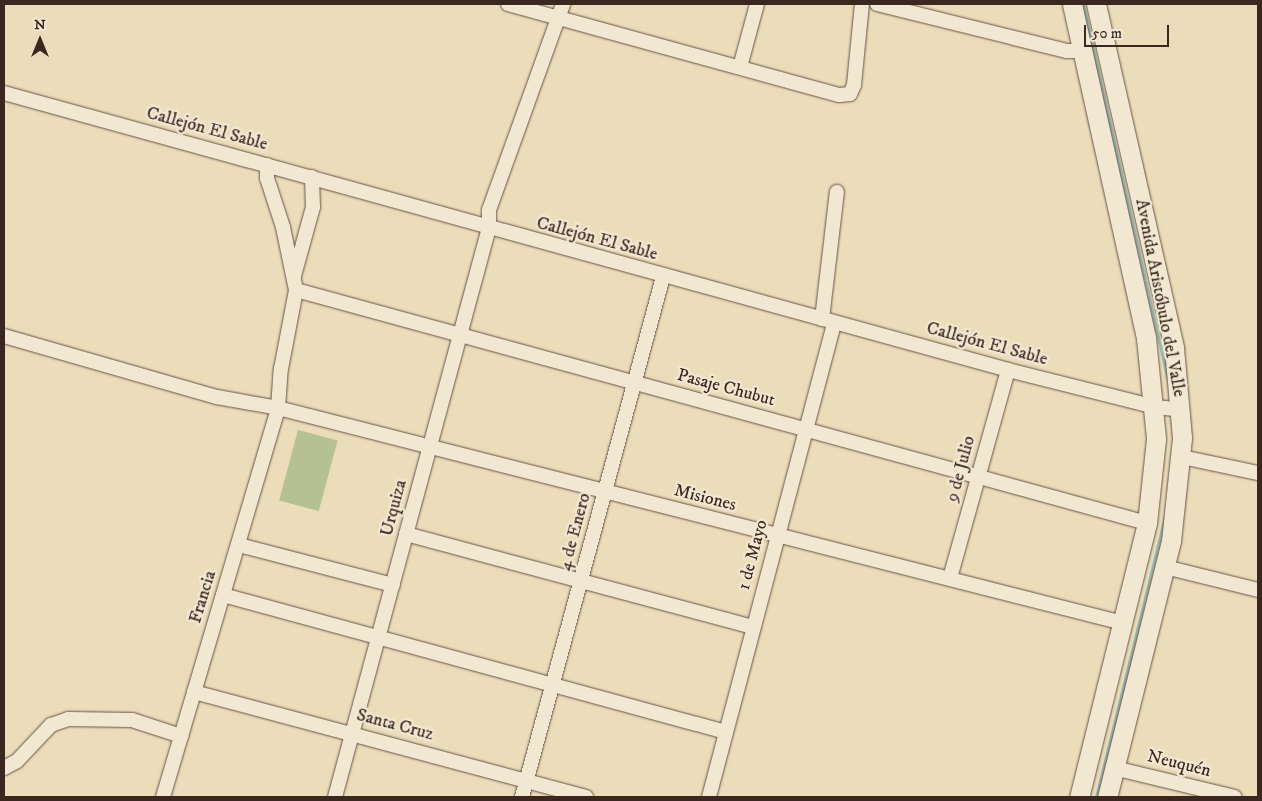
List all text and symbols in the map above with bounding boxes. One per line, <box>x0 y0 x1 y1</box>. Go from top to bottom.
north arrow <box>15 15 65 65</box>
scale bar <box>1087 15 1172 47</box>
text: N <box>34 16 46 34</box>
text: 50 m <box>1092 24 1122 43</box>
street label: Callejón El Sable <box>144 102 270 156</box>
street label: Avenida Aristóbulo del Valle <box>1130 197 1190 399</box>
street label: Callejón El Sable <box>534 212 660 266</box>
street label: Callejón El Sable <box>924 317 1050 371</box>
street label: Pasaje Chubut <box>675 365 777 411</box>
street label: 9 de Julio <box>942 434 980 504</box>
street label: Urquiza <box>376 477 412 539</box>
street label: Misiones <box>672 480 738 516</box>
street label: 4 de Enero <box>554 491 596 573</box>
street label: 1 de Mayo <box>733 517 773 593</box>
street label: Francia <box>185 568 221 626</box>
street label: Santa Cruz <box>354 704 436 746</box>
street label: Neuquén <box>1145 746 1213 782</box>

